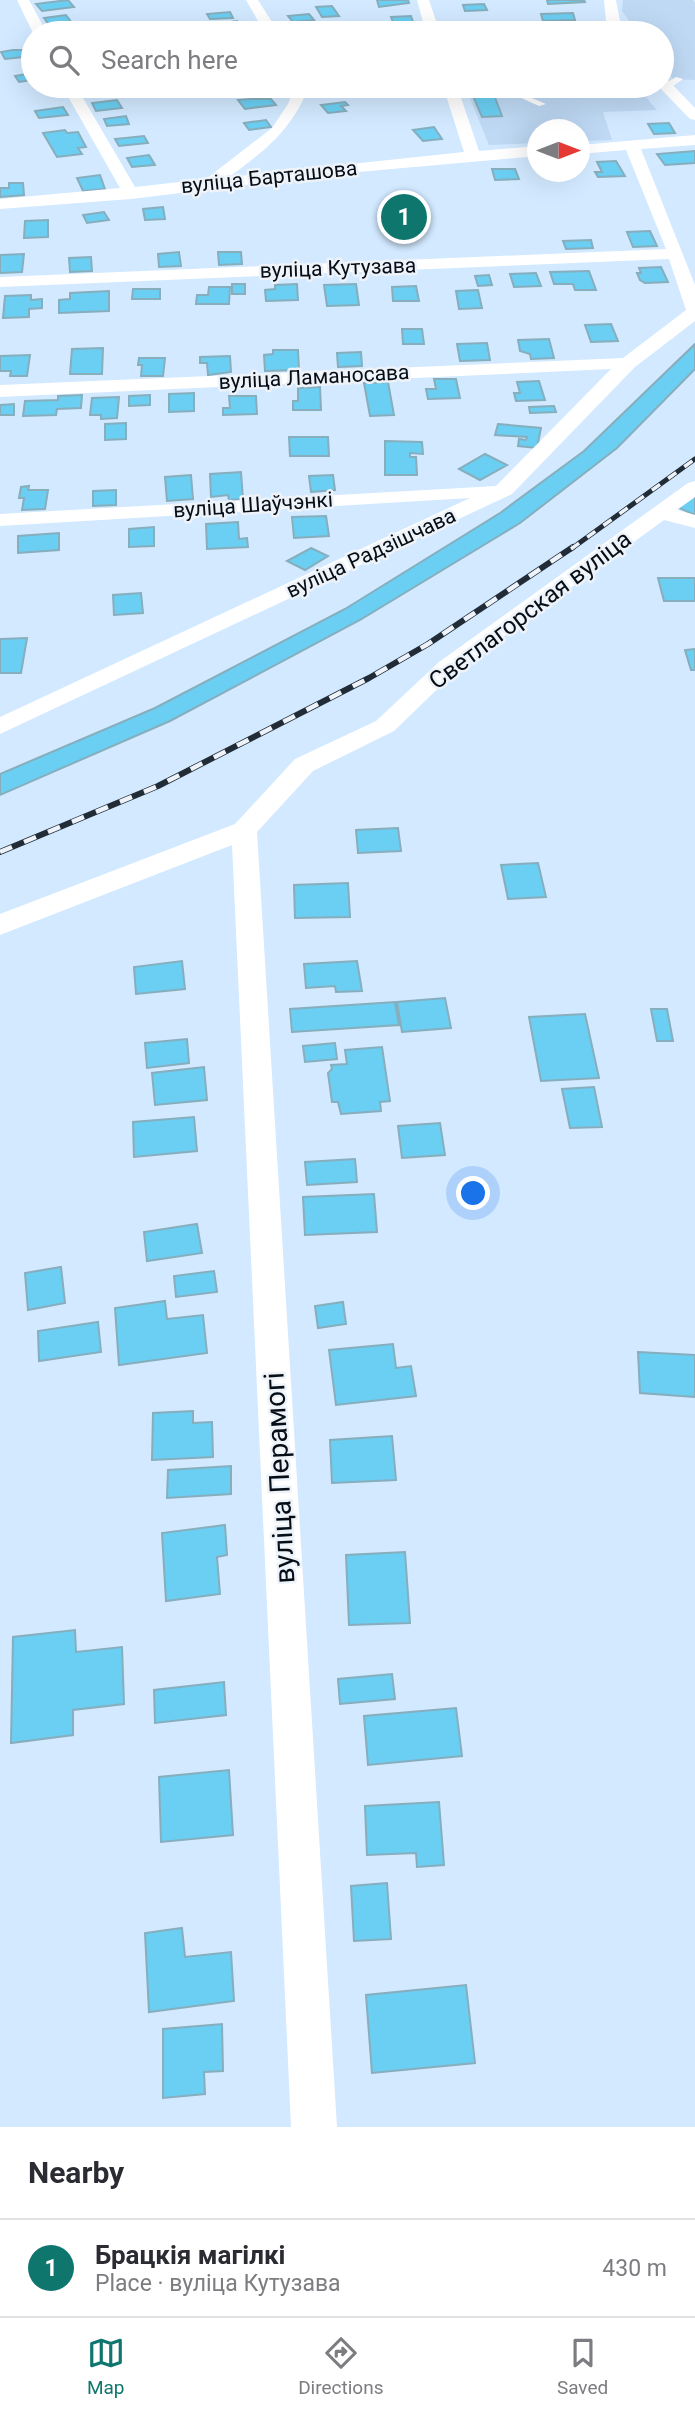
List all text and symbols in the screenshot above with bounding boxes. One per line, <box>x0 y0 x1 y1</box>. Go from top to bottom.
search box <box>21 21 674 98</box>
icon: search <box>45 41 83 79</box>
text: Search here <box>101 45 238 75</box>
north arrow <box>527 119 590 182</box>
street label: вуліца Барташова <box>180 156 358 198</box>
pin: 1 <box>381 191 427 243</box>
street label: вуліца Кутузава <box>259 253 417 283</box>
street label: вуліца Ламаносава <box>218 360 410 394</box>
street label: вуліца Шаўчэнкі <box>172 487 334 523</box>
street label: вуліца Радзішчава <box>283 503 459 603</box>
street label: Светлагорская вуліца <box>423 525 637 695</box>
your location <box>456 1176 490 1210</box>
street label: вуліца Перамогі <box>257 1372 302 1584</box>
text: Nearby <box>28 2155 124 2190</box>
text: Брацкія магілкі <box>95 2240 286 2270</box>
text: 1 <box>44 2255 58 2282</box>
text: 430 m <box>602 2255 667 2282</box>
text: Place · вуліца Кутузава <box>95 2270 341 2297</box>
tab: Map <box>87 2334 125 2399</box>
tab: Directions <box>298 2334 383 2399</box>
tab: Saved <box>557 2334 608 2399</box>

